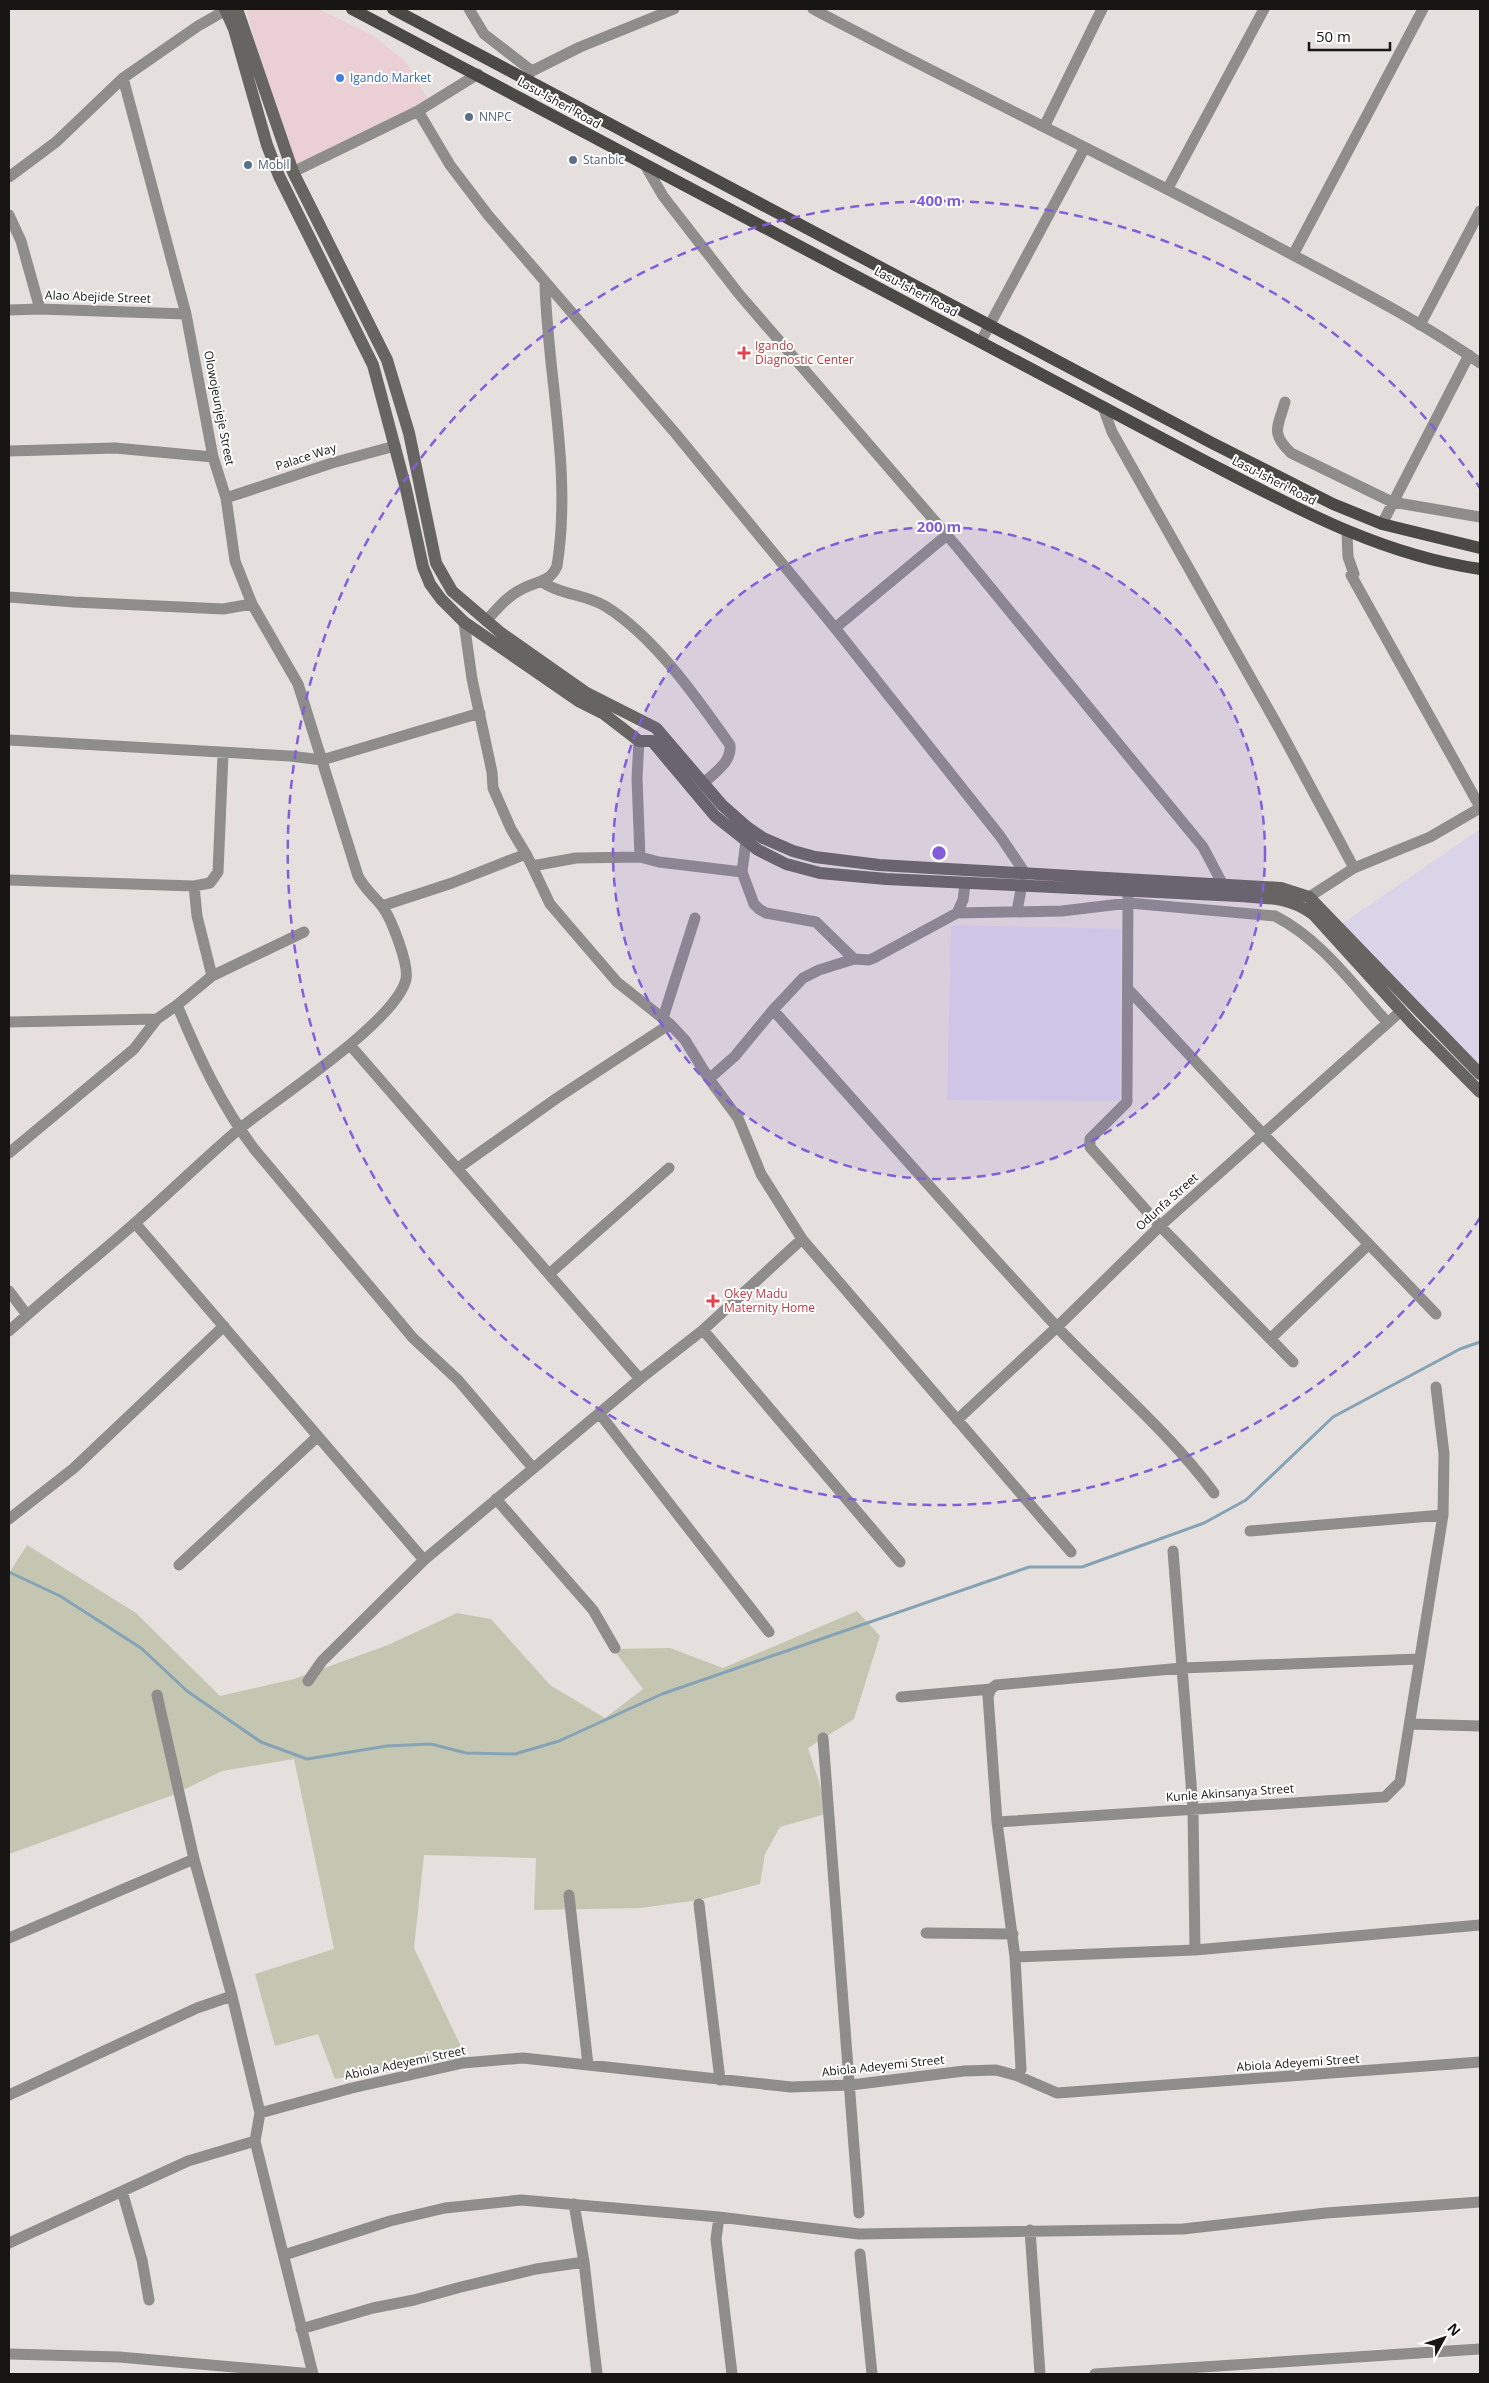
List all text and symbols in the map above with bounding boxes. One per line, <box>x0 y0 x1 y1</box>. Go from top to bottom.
scale bar <box>1309 20 1390 52</box>
text: 50 m <box>1316 26 1351 46</box>
place label: Igando Market <box>350 69 431 86</box>
marker: Igando Market <box>334 72 346 84</box>
street label: Lasu-Isheri Road <box>515 73 604 132</box>
place label: NNPC <box>479 108 512 125</box>
marker: NNPC <box>463 111 475 123</box>
place label: Stanbic <box>583 151 624 168</box>
marker: Stanbic <box>567 154 579 166</box>
place label: Mobil <box>258 156 289 173</box>
marker: Mobil <box>242 159 254 171</box>
text: 400 m <box>917 190 961 210</box>
street label: Lasu-Isheri Road <box>871 262 961 321</box>
street label: Alao Abejide Street <box>45 286 151 307</box>
place label: Igando Diagnostic Center <box>755 337 854 368</box>
marker: Igando Diagnostic Center <box>737 346 751 360</box>
street label: Olowojeunjeje Street <box>200 349 239 467</box>
street label: Palace Way <box>273 438 339 474</box>
street label: Lasu-Isheri Road <box>1229 452 1319 509</box>
text: 200 m <box>917 516 961 536</box>
centre of rings <box>930 844 948 862</box>
street label: Odunfa Street <box>1132 1169 1202 1234</box>
place label: Okey Madu Maternity Home <box>724 1285 815 1316</box>
marker: Okey Madu Maternity Home <box>706 1294 720 1308</box>
street label: Kunle Akinsanya Street <box>1165 1780 1295 1805</box>
street label: Abiola Adeyemi Street <box>343 2041 467 2084</box>
street label: Abiola Adeyemi Street <box>1236 2050 1360 2075</box>
street label: Abiola Adeyemi Street <box>821 2051 945 2080</box>
north arrow <box>1419 2313 1469 2363</box>
text: N <box>1443 2319 1465 2340</box>

